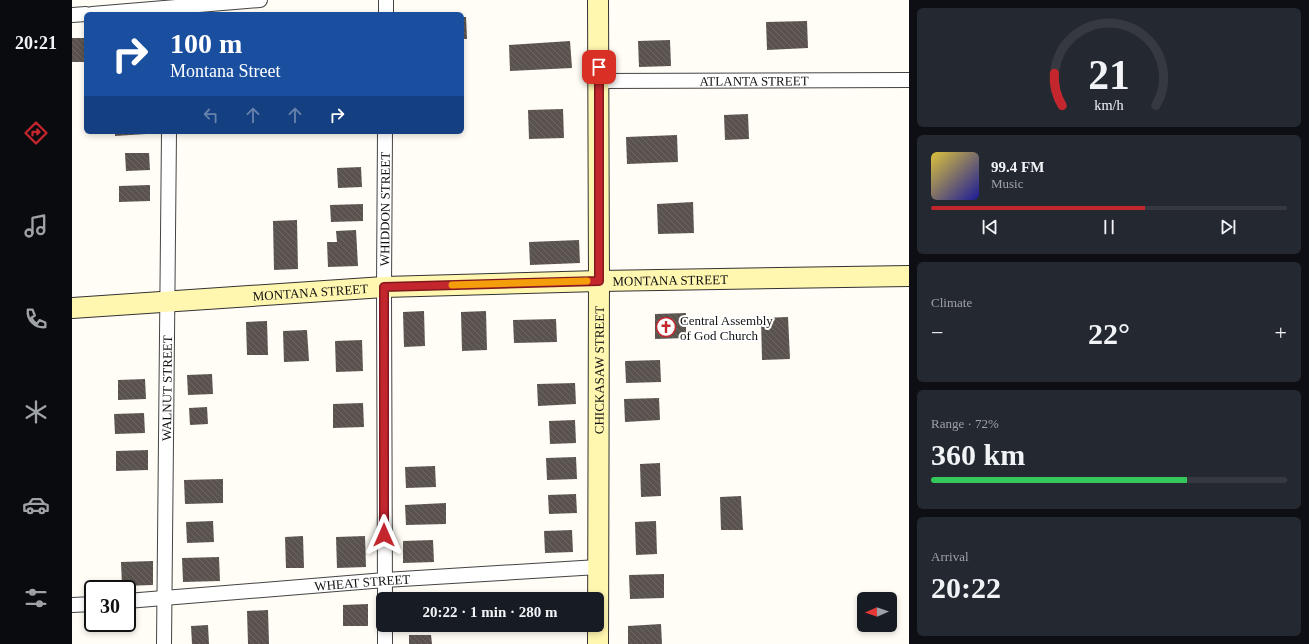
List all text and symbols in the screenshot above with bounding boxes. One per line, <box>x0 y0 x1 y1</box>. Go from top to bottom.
icon: right <box>104 28 156 80</box>
text: 100 m <box>170 28 242 59</box>
text: 20:21 <box>15 33 57 53</box>
pin <box>582 50 616 84</box>
text: 21 <box>1088 51 1130 97</box>
icon: arrive <box>588 56 610 78</box>
text: Montana Street <box>170 61 280 81</box>
street label: ATLANTA STREET <box>699 73 809 88</box>
text: km/h <box>1094 96 1124 112</box>
icon: left <box>200 104 222 126</box>
icon: ahead <box>242 104 264 126</box>
icon: ahead <box>284 104 306 126</box>
icon: right <box>326 104 348 126</box>
icon: directions <box>22 119 50 147</box>
street label: WHIDDON STREET <box>377 152 392 266</box>
text: 99.4 FM <box>991 159 1044 175</box>
text: Music <box>991 176 1024 191</box>
icon: music <box>22 212 50 240</box>
icon: previous <box>979 216 1001 238</box>
icon: pause <box>1098 216 1120 238</box>
icon: next <box>1217 216 1239 238</box>
street label: MONTANA STREET <box>612 271 728 288</box>
street label: MONTANA STREET <box>252 281 369 303</box>
text: Climate <box>931 295 972 310</box>
icon: phone <box>22 305 50 333</box>
street label: CHICKASAW STREET <box>591 306 606 434</box>
place label: Central Assembly of God Church <box>680 313 773 343</box>
church icon: Central Assembly of God Church <box>655 316 677 338</box>
text: 22° <box>1088 317 1130 350</box>
text: − <box>931 320 943 345</box>
text: + <box>1275 320 1287 345</box>
street label: WALNUT STREET <box>158 335 175 441</box>
icon: climate <box>22 398 50 426</box>
text: Range · 72% <box>931 416 999 431</box>
text: 360 km <box>931 438 1025 471</box>
icon: car <box>22 491 50 519</box>
position arrow <box>363 514 405 556</box>
text: Arrival <box>931 549 969 564</box>
street label: WHEAT STREET <box>314 571 411 593</box>
text: 20:22 <box>931 571 1001 604</box>
speed limit sign: 30 <box>84 580 136 632</box>
icon: filters <box>22 584 50 612</box>
north arrow <box>857 592 897 632</box>
map controls <box>857 592 897 632</box>
text: 20:22 · 1 min · 280 m <box>423 604 558 620</box>

